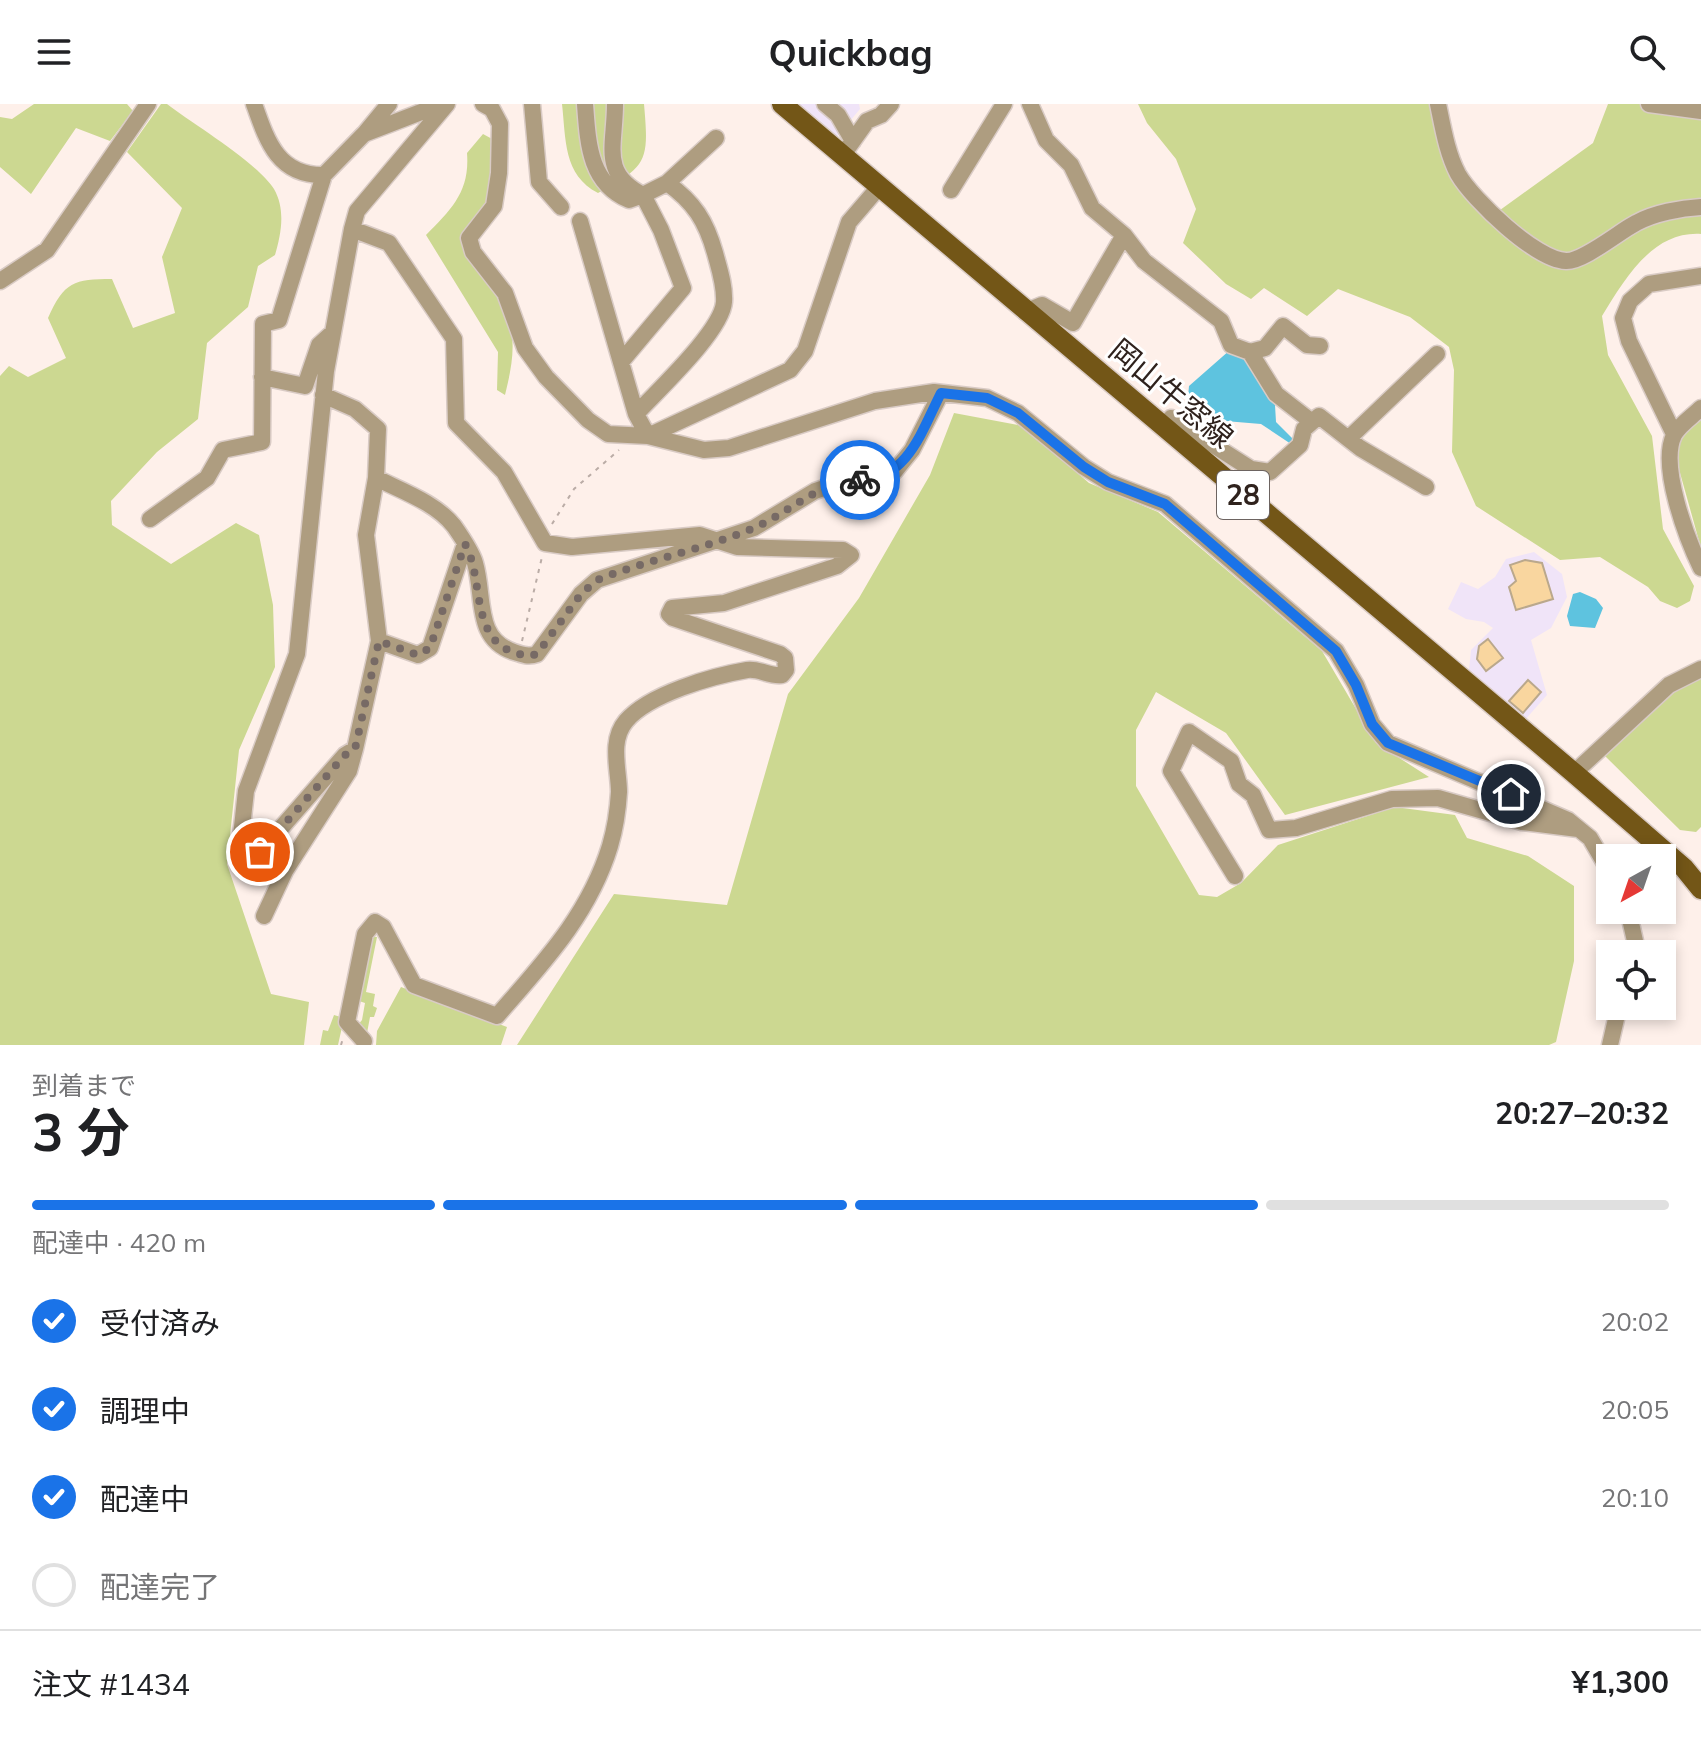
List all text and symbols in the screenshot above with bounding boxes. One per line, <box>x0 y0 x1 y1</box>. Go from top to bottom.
icon: menu <box>32 30 76 74</box>
text: Quickbag <box>768 30 933 75</box>
icon: search <box>1625 30 1669 74</box>
street label: 岡山牛窓線 <box>1102 330 1241 456</box>
courier <box>820 440 900 520</box>
icon: bike <box>838 458 882 502</box>
road number: 28 <box>1217 471 1269 519</box>
pin <box>1477 760 1545 828</box>
icon: home <box>1489 772 1533 816</box>
pin <box>226 818 294 886</box>
icon: bag <box>238 830 282 874</box>
north arrow <box>1596 844 1676 924</box>
map controls <box>1596 844 1676 1020</box>
button: locate <box>1596 940 1676 1020</box>
text: 到着まで <box>32 1069 136 1102</box>
text: 20:27–20:32 <box>1495 1094 1669 1132</box>
text: 3 分 <box>32 1099 129 1164</box>
text: 配達中 · 420 m <box>32 1226 206 1259</box>
icon: check <box>32 1299 76 1343</box>
text: 受付済み <box>100 1304 220 1342</box>
text: 20:02 <box>1601 1305 1669 1338</box>
icon: check <box>32 1387 76 1431</box>
text: 調理中 <box>100 1392 190 1430</box>
text: 20:05 <box>1601 1393 1669 1426</box>
icon: check <box>32 1475 76 1519</box>
text: 配達中 <box>100 1480 190 1518</box>
text: 20:10 <box>1601 1481 1669 1514</box>
text: 配達完了 <box>100 1568 220 1606</box>
text: ¥1,300 <box>1572 1663 1669 1701</box>
text: 注文 #1434 <box>32 1665 190 1703</box>

